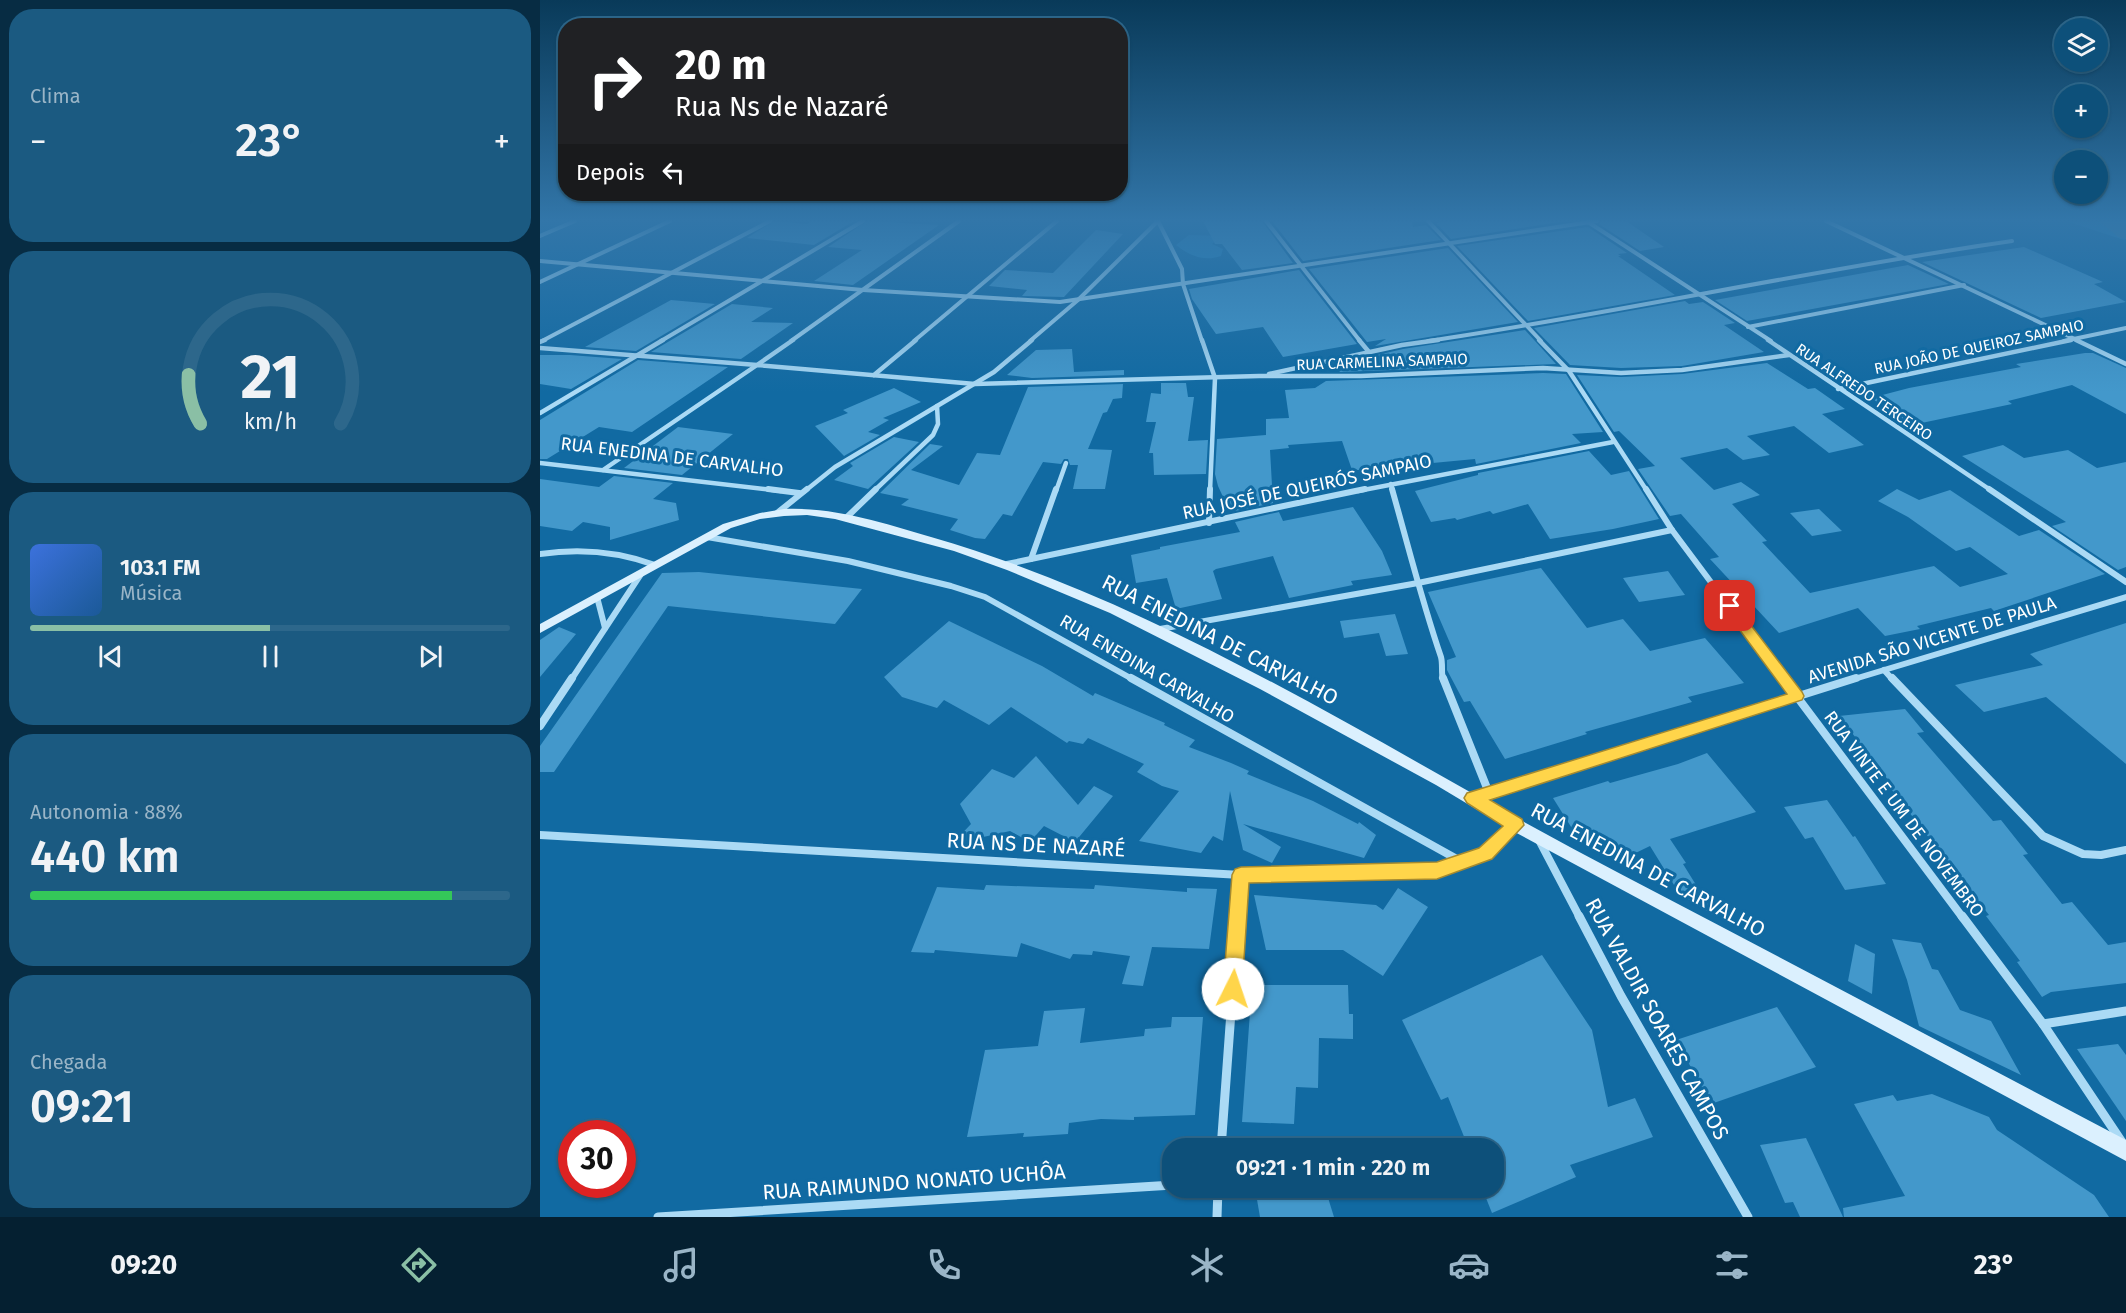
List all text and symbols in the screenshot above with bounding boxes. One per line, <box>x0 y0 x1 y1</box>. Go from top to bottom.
map controls <box>2054 18 2108 204</box>
button: layers <box>2054 18 2108 72</box>
text: 20 m <box>675 40 767 90</box>
icon: right <box>576 42 654 120</box>
text: Clima <box>30 84 81 108</box>
button: + <box>2054 84 2108 138</box>
text: Rua Ns de Nazaré <box>675 91 889 123</box>
text: 23° <box>235 114 305 168</box>
text: − <box>30 122 47 162</box>
text: + <box>494 122 510 162</box>
button: − <box>2054 150 2108 204</box>
icon: left <box>657 156 690 189</box>
text: Depois <box>576 159 645 186</box>
street label: RUA JOÃO DE QUEIROZ SAMPAIO <box>1873 316 2085 378</box>
text: 21 <box>240 340 300 415</box>
street label: RUA ALFREDO TERCEIRO <box>1792 340 1936 444</box>
street label: RUA CARMELINA SAMPAIO <box>1296 350 1468 374</box>
text: km/h <box>243 409 297 435</box>
street label: RUA ENEDINA DE CARVALHO <box>559 432 785 482</box>
street label: RUA JOSÉ DE QUEIRÓS SAMPAIO <box>1180 449 1434 524</box>
text: 103.1 FM <box>120 554 200 581</box>
street label: RUA ENEDINA DE CARVALHO <box>1098 569 1342 711</box>
pin <box>1704 580 1755 631</box>
text: Música <box>120 581 182 605</box>
icon: arrive <box>1713 589 1746 622</box>
street label: AVENIDA SÃO VICENTE DE PAULA <box>1805 591 2060 688</box>
street label: RUA ENEDINA CARVALHO <box>1056 610 1238 728</box>
icon: previous <box>94 640 127 673</box>
icon: pause <box>254 640 287 673</box>
icon: next <box>414 640 447 673</box>
street label: RUA VINTE E UM DE NOVEMBRO <box>1819 707 1989 921</box>
street label: RUA ENEDINA DE CARVALHO <box>1526 797 1770 943</box>
text: Autonomia · 88% <box>30 800 183 824</box>
street label: RUA NS DE NAZARÉ <box>946 827 1126 863</box>
text: 440 km <box>30 830 180 884</box>
street label: RUA VALDIR SOARES CAMPOS <box>1580 894 1734 1144</box>
position arrow <box>1201 957 1265 1021</box>
text: Chegada <box>30 1050 107 1074</box>
text: 09:21 <box>30 1080 134 1134</box>
speed limit sign: 30 <box>558 1120 636 1198</box>
text: 09:21 · 1 min · 220 m <box>1235 1154 1431 1181</box>
street label: RUA RAIMUNDO NONATO UCHÔA <box>762 1158 1066 1206</box>
icon: directions <box>398 1244 440 1286</box>
icon: music <box>660 1244 702 1286</box>
icon: phone <box>923 1244 965 1286</box>
icon: climate <box>1186 1244 1228 1286</box>
icon: car <box>1448 1244 1490 1286</box>
icon: filters <box>1711 1244 1753 1286</box>
text: 09:20 <box>110 1249 177 1281</box>
text: 23° <box>1974 1249 2016 1281</box>

